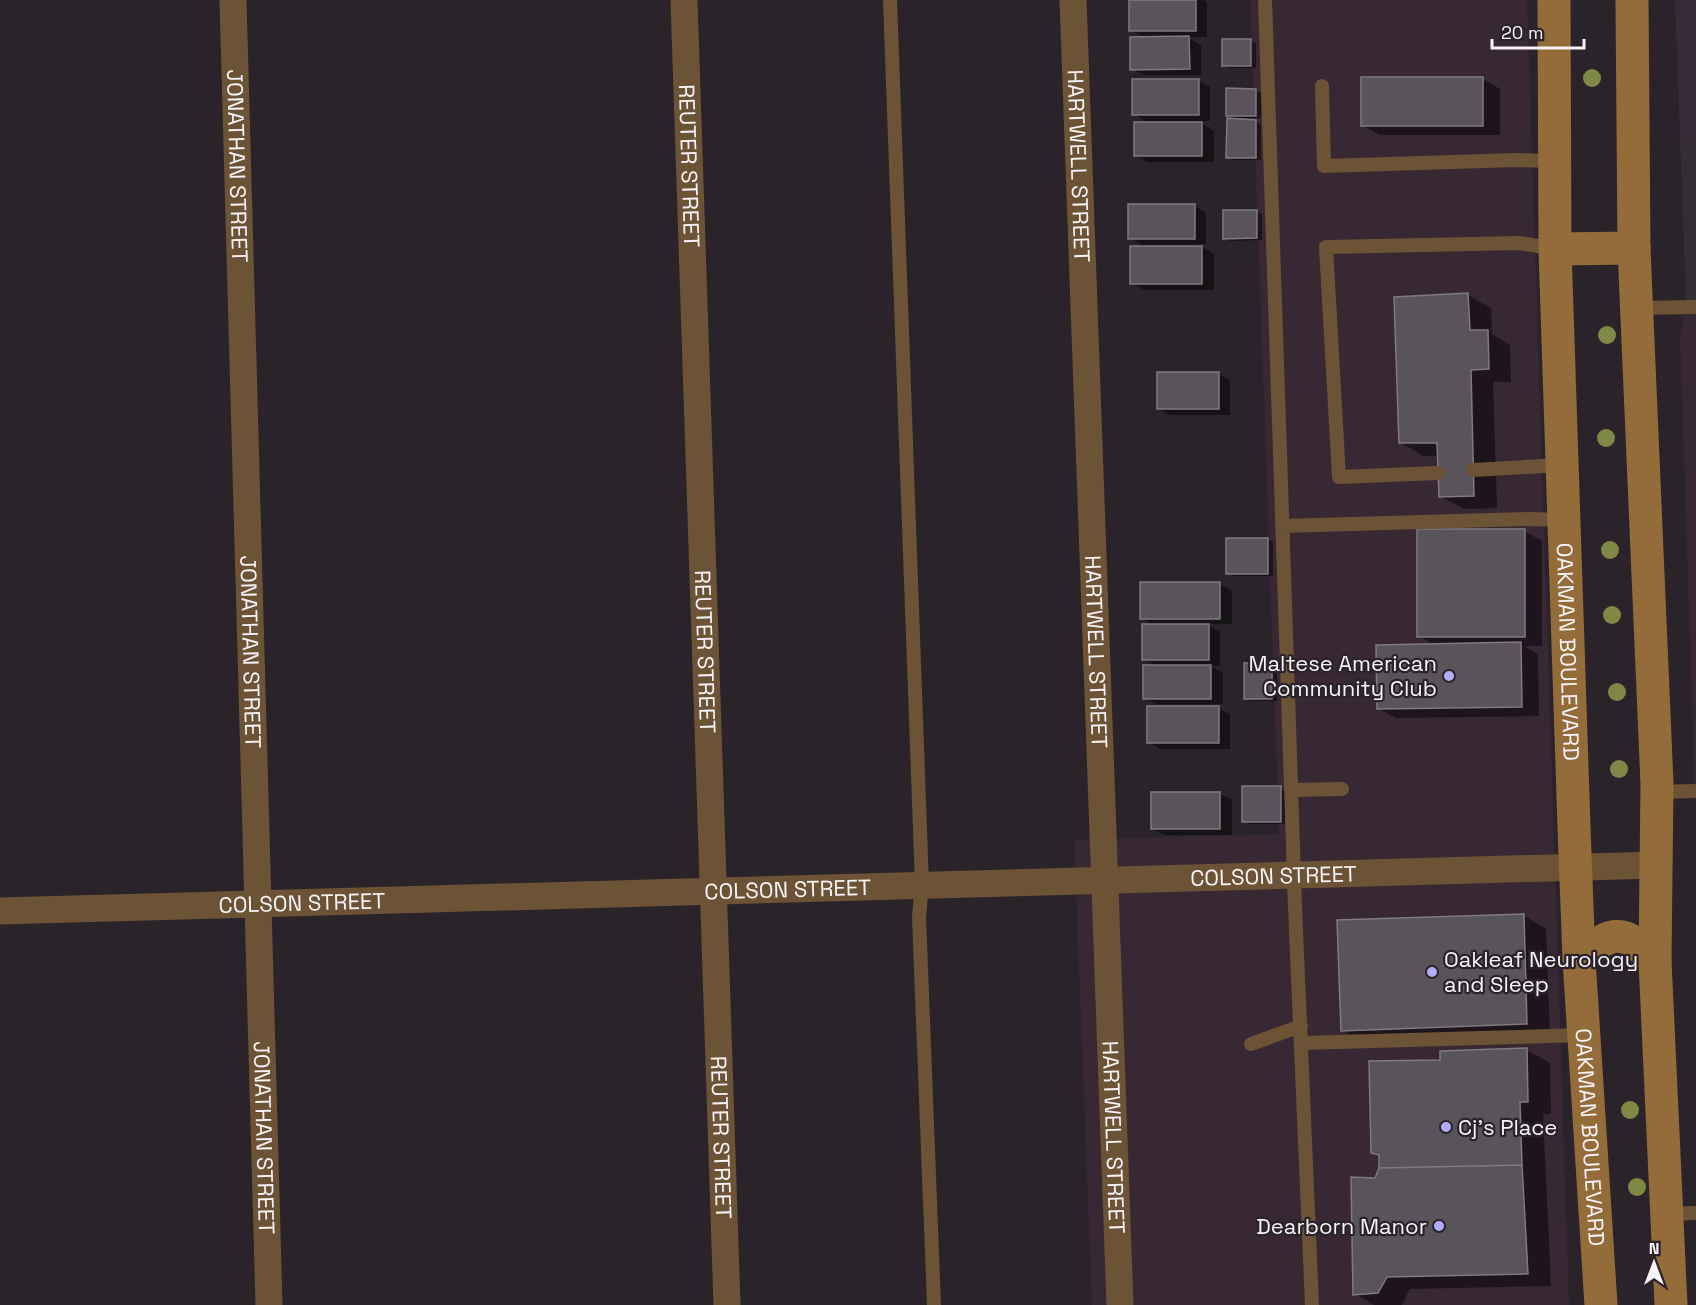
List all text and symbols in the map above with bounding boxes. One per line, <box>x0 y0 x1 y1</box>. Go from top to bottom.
scale bar <box>1492 12 1584 50</box>
text: 20 m <box>1501 21 1544 44</box>
street label: JONATHAN STREET <box>221 69 254 263</box>
street label: HARTWELL STREET <box>1062 69 1096 263</box>
street label: REUTER STREET <box>673 84 706 248</box>
street label: OAKMAN BOULEVARD <box>1551 542 1586 761</box>
street label: JONATHAN STREET <box>234 555 268 749</box>
street label: HARTWELL STREET <box>1079 555 1114 749</box>
street label: REUTER STREET <box>689 570 722 734</box>
place label: Maltese American Community Club <box>1248 649 1437 702</box>
marker: Maltese American Community Club <box>1442 669 1456 683</box>
street label: COLSON STREET <box>1190 859 1357 892</box>
street label: COLSON STREET <box>704 873 871 905</box>
street label: COLSON STREET <box>218 886 386 919</box>
place label: Oakleaf Neurology and Sleep <box>1444 945 1638 998</box>
marker: Oakleaf Neurology and Sleep <box>1425 965 1439 979</box>
street label: OAKMAN BOULEVARD <box>1569 1027 1611 1247</box>
street label: HARTWELL STREET <box>1096 1040 1131 1234</box>
street label: JONATHAN STREET <box>248 1041 281 1235</box>
street label: REUTER STREET <box>705 1055 738 1219</box>
place label: Cj's Place <box>1458 1113 1557 1141</box>
marker: Cj's Place <box>1439 1120 1453 1134</box>
place label: Dearborn Manor <box>1256 1212 1427 1240</box>
marker: Dearborn Manor <box>1432 1219 1446 1233</box>
north arrow <box>1624 1233 1684 1293</box>
text: N <box>1649 1238 1659 1259</box>

